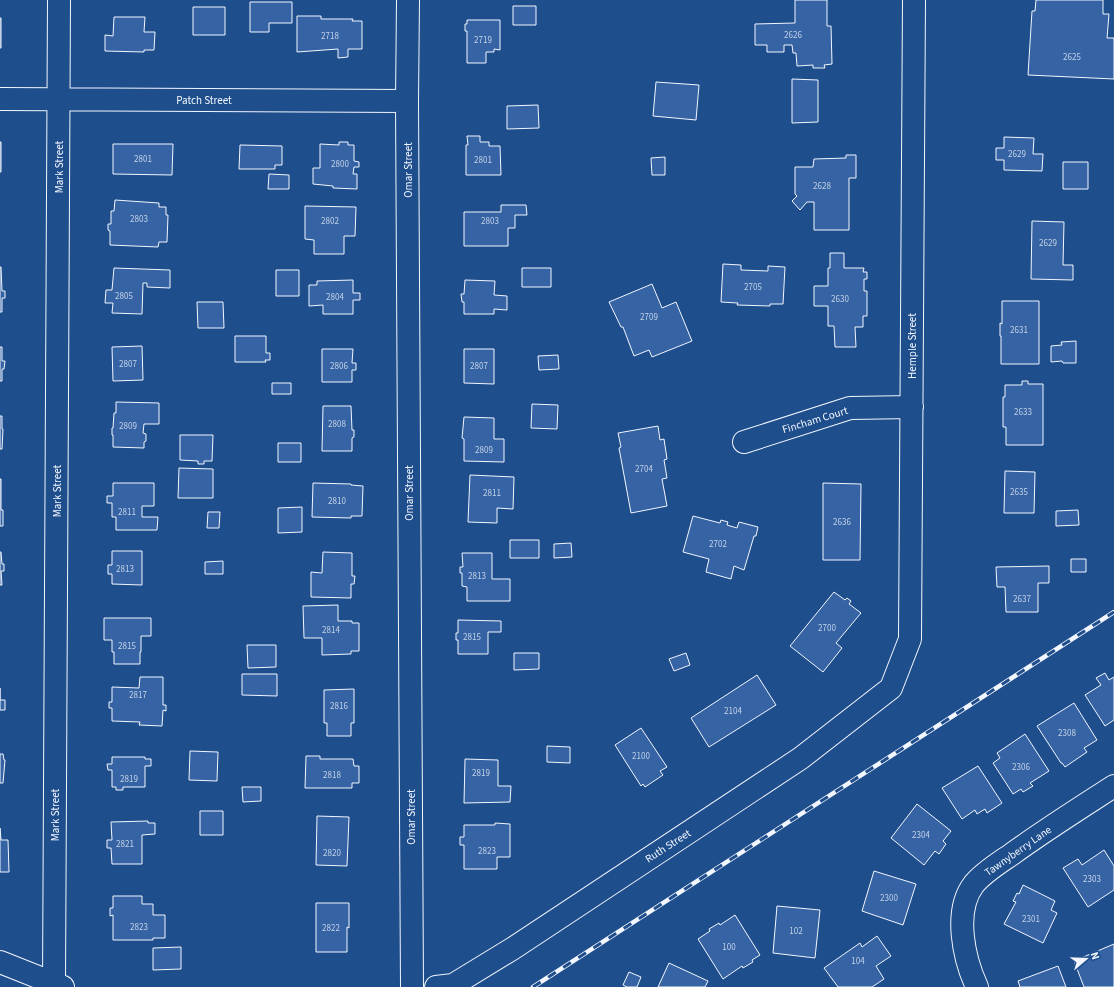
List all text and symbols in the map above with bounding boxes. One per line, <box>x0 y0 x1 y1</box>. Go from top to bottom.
house number: 2626 <box>784 29 802 42</box>
house number: 2718 <box>321 30 339 43</box>
house number: 2719 <box>474 34 492 47</box>
house number: 2625 <box>1063 51 1081 64</box>
street label: Patch Street <box>176 93 232 108</box>
street label: Mark Street <box>52 140 67 193</box>
street label: Omar Street <box>401 142 416 198</box>
house number: 2629 <box>1008 148 1026 161</box>
house number: 2801 <box>134 153 152 166</box>
house number: 2801 <box>474 154 492 167</box>
house number: 2800 <box>331 158 349 171</box>
house number: 2628 <box>813 180 831 193</box>
house number: 2803 <box>130 213 148 226</box>
house number: 2802 <box>321 215 339 228</box>
house number: 2803 <box>481 215 499 228</box>
house number: 2629 <box>1039 237 1057 250</box>
house number: 2705 <box>744 281 762 294</box>
house number: 2805 <box>115 290 133 303</box>
house number: 2804 <box>326 291 344 304</box>
house number: 2630 <box>831 293 849 306</box>
house number: 2709 <box>640 311 658 324</box>
street label: Hemple Street <box>905 313 920 379</box>
house number: 2631 <box>1010 324 1028 337</box>
house number: 2807 <box>119 358 137 371</box>
house number: 2806 <box>330 360 348 373</box>
house number: 2807 <box>470 360 488 373</box>
street label: Fincham Court <box>780 403 850 437</box>
house number: 2633 <box>1014 406 1032 419</box>
house number: 2808 <box>328 418 346 431</box>
house number: 2809 <box>119 420 137 433</box>
house number: 2809 <box>475 444 493 457</box>
house number: 2704 <box>635 463 653 476</box>
street label: Mark Street <box>50 464 65 517</box>
street label: Omar Street <box>402 465 417 521</box>
house number: 2635 <box>1010 486 1028 499</box>
house number: 2811 <box>483 487 501 500</box>
house number: 2810 <box>328 495 346 508</box>
house number: 2811 <box>118 506 136 519</box>
house number: 2636 <box>833 516 851 529</box>
house number: 2702 <box>709 538 727 551</box>
house number: 2813 <box>116 563 134 576</box>
house number: 2813 <box>468 570 486 583</box>
house number: 2637 <box>1013 593 1031 606</box>
house number: 2700 <box>818 622 836 635</box>
house number: 2814 <box>322 624 340 637</box>
house number: 2815 <box>463 631 481 644</box>
house number: 2815 <box>118 640 136 653</box>
house number: 2817 <box>129 689 147 702</box>
house number: 2816 <box>330 700 348 713</box>
house number: 2104 <box>724 705 742 718</box>
house number: 2308 <box>1058 727 1076 740</box>
house number: 2100 <box>632 750 650 763</box>
house number: 2306 <box>1012 761 1030 774</box>
house number: 2819 <box>472 767 490 780</box>
house number: 2818 <box>323 769 341 782</box>
house number: 2819 <box>120 773 138 786</box>
street label: Mark Street <box>48 788 63 841</box>
street label: Omar Street <box>404 789 419 845</box>
street label: Tawnyberry Lane <box>981 822 1055 880</box>
street label: Ruth Street <box>642 825 694 866</box>
house number: 2304 <box>912 829 930 842</box>
house number: 2821 <box>116 838 134 851</box>
house number: 2823 <box>478 845 496 858</box>
house number: 2820 <box>323 847 341 860</box>
house number: 2303 <box>1083 873 1101 886</box>
house number: 2300 <box>880 892 898 905</box>
house number: 2301 <box>1022 913 1040 926</box>
house number: 2823 <box>130 921 148 934</box>
house number: 2822 <box>322 922 340 935</box>
house number: 102 <box>789 925 803 938</box>
north arrow <box>1066 939 1106 979</box>
house number: 100 <box>722 941 736 954</box>
text: N <box>1087 950 1103 962</box>
house number: 104 <box>851 955 865 968</box>

